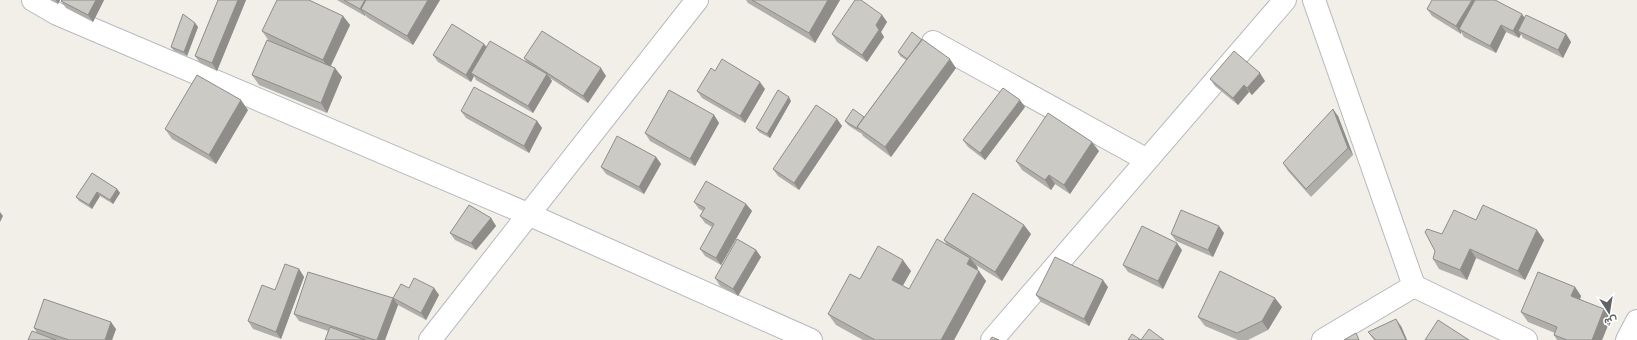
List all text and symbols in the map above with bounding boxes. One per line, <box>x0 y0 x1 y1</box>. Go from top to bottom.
north arrow <box>1589 292 1629 332</box>
text: ش <box>1603 314 1619 330</box>

